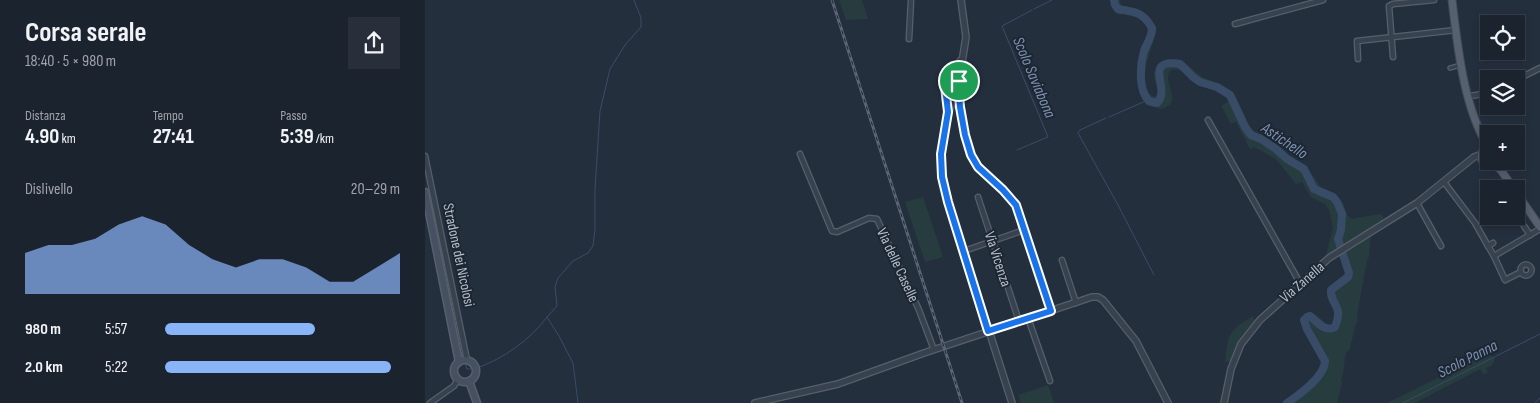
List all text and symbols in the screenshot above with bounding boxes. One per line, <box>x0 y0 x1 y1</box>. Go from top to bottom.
map controls <box>1480 15 1525 225</box>
button: locate <box>1480 15 1525 60</box>
text: Corsa serale <box>25 16 146 49</box>
button: share <box>348 17 400 69</box>
water label: Scolo Saviabona <box>1008 34 1059 121</box>
text: 18:40 · 5 × 980 m <box>25 52 116 71</box>
pin <box>938 60 980 102</box>
icon: arrive <box>945 67 973 95</box>
button: layers <box>1480 70 1525 115</box>
text: Distanza <box>25 107 66 124</box>
text: Tempo <box>153 107 184 124</box>
text: Passo <box>280 107 307 124</box>
water label: Astichello <box>1257 118 1311 164</box>
text: 4.90 <box>25 124 59 149</box>
text: 27:41 <box>153 124 194 149</box>
text: 5:39 <box>280 124 314 149</box>
button: + <box>1480 125 1525 170</box>
text: km <box>59 130 76 147</box>
text: /km <box>314 130 334 147</box>
text: Dislivello <box>25 180 73 199</box>
text: 20–29 m <box>351 180 400 199</box>
button: − <box>1480 180 1525 225</box>
street label: Stradone dei Nicolosi <box>438 202 479 309</box>
street label: Via delle Caselle <box>872 225 923 305</box>
street label: Via Vicenza <box>980 229 1015 289</box>
street label: Via Zanella <box>1276 258 1329 307</box>
text: 980 m <box>25 320 61 339</box>
text: 5:57 <box>105 320 127 339</box>
water label: Scolo Panna <box>1435 336 1501 382</box>
text: 2.0 km <box>25 358 63 377</box>
text: 5:22 <box>105 358 128 377</box>

